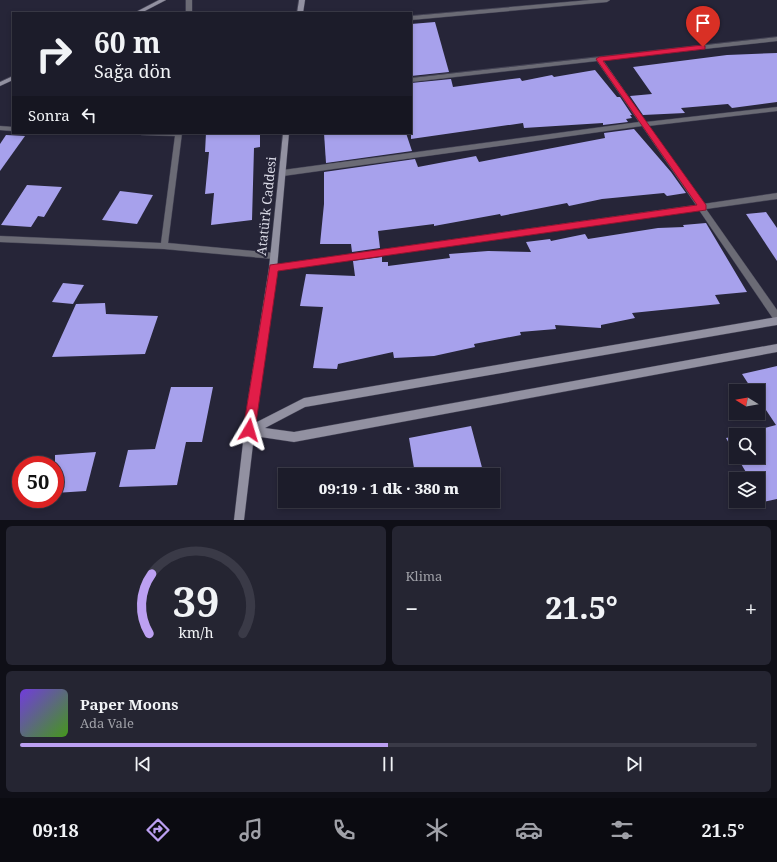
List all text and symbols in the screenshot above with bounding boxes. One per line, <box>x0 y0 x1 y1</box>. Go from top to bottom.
pin <box>686 6 720 47</box>
icon: arrive <box>692 12 714 34</box>
text: 60 m <box>94 23 161 61</box>
icon: right <box>28 28 80 80</box>
text: Sağa dön <box>94 59 171 83</box>
icon: left <box>78 104 100 126</box>
text: Sonra <box>28 105 70 125</box>
street label: Atatürk Caddesi <box>252 156 280 256</box>
north arrow <box>729 384 765 420</box>
map controls <box>729 384 765 508</box>
position arrow <box>228 409 270 451</box>
button: search <box>729 428 765 464</box>
speed limit sign: 50 <box>12 456 64 508</box>
button: layers <box>729 472 765 508</box>
text: 09:19 · 1 dk · 380 m <box>319 478 459 498</box>
text: Klima <box>406 567 442 585</box>
text: 39 <box>172 572 219 628</box>
text: 21.5° <box>545 587 618 628</box>
text: − <box>406 593 418 623</box>
text: + <box>745 593 757 623</box>
text: km/h <box>178 622 213 641</box>
text: Paper Moons <box>80 694 179 714</box>
text: Ada Vale <box>80 714 134 732</box>
icon: previous <box>132 753 154 775</box>
icon: pause <box>377 753 399 775</box>
icon: next <box>623 753 645 775</box>
icon: directions <box>144 816 172 844</box>
icon: music <box>237 816 265 844</box>
icon: phone <box>330 816 358 844</box>
icon: climate <box>423 816 451 844</box>
icon: car <box>515 816 543 844</box>
icon: filters <box>608 816 636 844</box>
text: 09:18 <box>32 818 79 842</box>
text: 21.5° <box>701 818 744 842</box>

